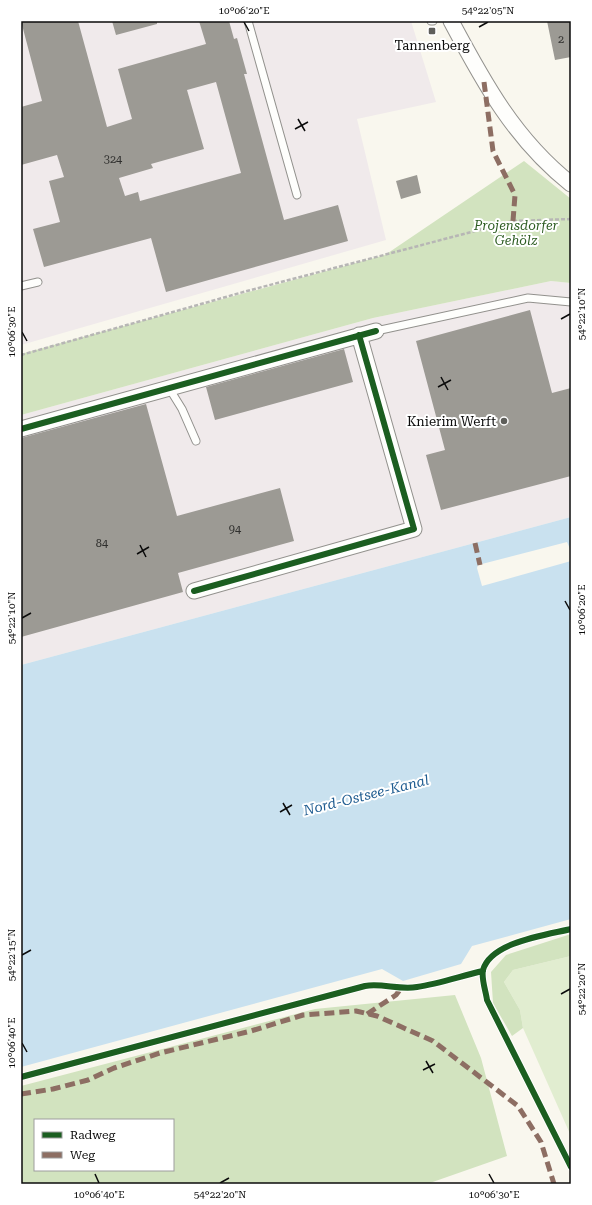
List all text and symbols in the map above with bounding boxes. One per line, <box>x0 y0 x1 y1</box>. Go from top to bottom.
text: 10°06'20"E <box>218 5 270 16</box>
text: 54°22'05"N <box>462 5 514 16</box>
marker: Tannenberg <box>427 26 437 36</box>
house number: 2 <box>558 33 564 46</box>
place label: Tannenberg <box>394 38 470 53</box>
house number: 324 <box>104 153 123 166</box>
park label: Projensdorfer Gehölz <box>473 218 559 248</box>
text: 54°22'10"N <box>576 288 587 340</box>
text: 10°06'30"E <box>6 306 17 358</box>
place label: Knierim Werft <box>407 414 496 429</box>
marker: Knierim Werft <box>499 416 509 426</box>
house number: 94 <box>229 523 242 536</box>
house number: 84 <box>96 537 109 550</box>
text: 10°06'20"E <box>576 584 587 636</box>
text: 54°22'10"N <box>6 592 17 644</box>
water label: Nord-Ostsee-Kanal <box>301 772 430 819</box>
text: 54°22'15"N <box>6 929 17 981</box>
text: 54°22'20"N <box>576 963 587 1015</box>
text: 10°06'40"E <box>6 1017 17 1069</box>
legend <box>34 1119 174 1171</box>
text: Radweg <box>70 1128 116 1142</box>
text: Weg <box>70 1148 95 1162</box>
text: 10°06'40"E <box>73 1189 125 1200</box>
text: 54°22'20"N <box>194 1189 246 1200</box>
text: 10°06'30"E <box>468 1189 520 1200</box>

